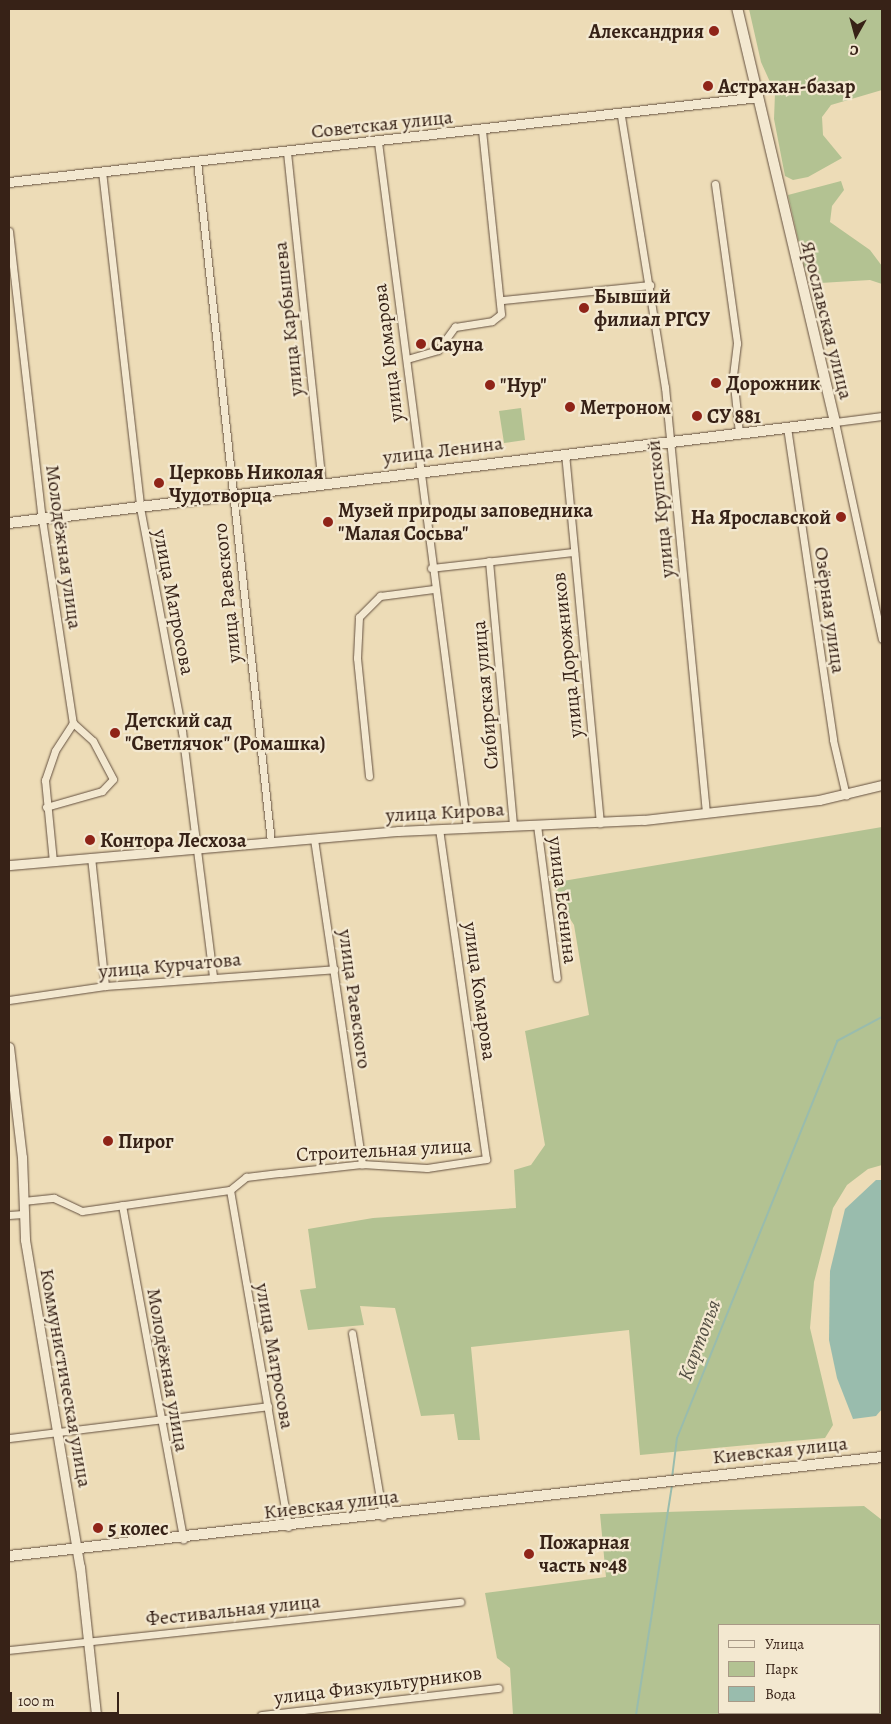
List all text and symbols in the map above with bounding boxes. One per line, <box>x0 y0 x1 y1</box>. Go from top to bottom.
north arrow <box>831 10 881 60</box>
place label: Александрия <box>589 19 704 43</box>
marker: Александрия <box>708 25 720 37</box>
text: С <box>849 40 860 60</box>
place label: Астрахан-базар <box>718 74 855 98</box>
marker: Астрахан-базар <box>702 80 714 92</box>
street label: Советская улица <box>310 105 454 143</box>
street label: Ярославская улица <box>796 238 858 402</box>
street label: улица Карбышева <box>268 240 308 398</box>
street label: улица Комарова <box>368 282 408 424</box>
place label: Бывший филиал РГСУ <box>594 284 710 331</box>
marker: Бывший филиал РГСУ <box>578 302 590 314</box>
place label: Сауна <box>431 332 483 356</box>
marker: Сауна <box>415 338 427 350</box>
place label: Дорожник <box>726 371 820 395</box>
place label: "Нур" <box>500 373 547 397</box>
marker: Дорожник <box>710 377 722 389</box>
marker: "Нур" <box>484 379 496 391</box>
place label: Метроном <box>580 395 671 419</box>
marker: Метроном <box>564 401 576 413</box>
place label: СУ 881 <box>707 404 761 428</box>
marker: СУ 881 <box>691 410 703 422</box>
street label: улица Ленина <box>381 431 505 469</box>
street label: улица Крупской <box>641 439 679 579</box>
place label: Церковь Николая Чудотворца <box>169 460 324 507</box>
street label: Молодёжная улица <box>41 463 87 631</box>
marker: Церковь Николая Чудотворца <box>153 477 165 489</box>
place label: Музей природы заповедника "Малая Сосьва" <box>338 499 593 546</box>
place label: На Ярославской <box>691 505 831 529</box>
marker: На Ярославской <box>835 511 847 523</box>
marker: Музей природы заповедника "Малая Сосьва" <box>322 516 334 528</box>
street label: улица Раевского <box>208 522 246 664</box>
street label: улица Матросова <box>148 527 200 677</box>
street label: Озёрная улица <box>809 545 851 675</box>
street label: улица Дорожников <box>546 571 588 739</box>
street label: Сибирская улица <box>467 620 503 770</box>
place label: Детский сад "Светлячок" (Ромашка) <box>125 709 326 756</box>
marker: Детский сад "Светлячок" (Ромашка) <box>109 727 121 739</box>
street label: улица Кирова <box>385 797 505 827</box>
place label: Контора Лесхоза <box>100 828 246 852</box>
marker: Контора Лесхоза <box>84 834 96 846</box>
street label: улица Есенина <box>543 835 583 965</box>
street label: улица Комарова <box>458 920 502 1062</box>
street label: улица Раевского <box>333 928 377 1070</box>
street label: улица Курчатова <box>98 947 242 983</box>
place label: Пирог <box>118 1129 174 1153</box>
street label: Строительная улица <box>296 1133 472 1167</box>
marker: Пирог <box>102 1135 114 1147</box>
street label: Коммунистическая улица <box>35 1267 97 1489</box>
street label: улица Матросова <box>250 1281 300 1431</box>
street label: Молодёжная улица <box>142 1286 194 1454</box>
water label: Картопья <box>672 1296 726 1384</box>
street label: Киевская улица <box>711 1431 849 1469</box>
street label: Киевская улица <box>262 1484 400 1524</box>
place label: 5 колес <box>108 1516 169 1540</box>
marker: 5 колес <box>92 1522 104 1534</box>
place label: Пожарная часть №48 <box>539 1530 630 1577</box>
marker: Пожарная часть №48 <box>523 1548 535 1560</box>
street label: Фестивальная улица <box>145 1589 321 1631</box>
legend <box>718 1624 881 1714</box>
text: Улица <box>765 1634 804 1654</box>
text: Парк <box>765 1659 798 1679</box>
street label: улица Физкультурников <box>273 1660 483 1710</box>
scale bar <box>12 1682 121 1714</box>
text: Вода <box>765 1684 796 1704</box>
text: 100 m <box>18 1691 55 1711</box>

